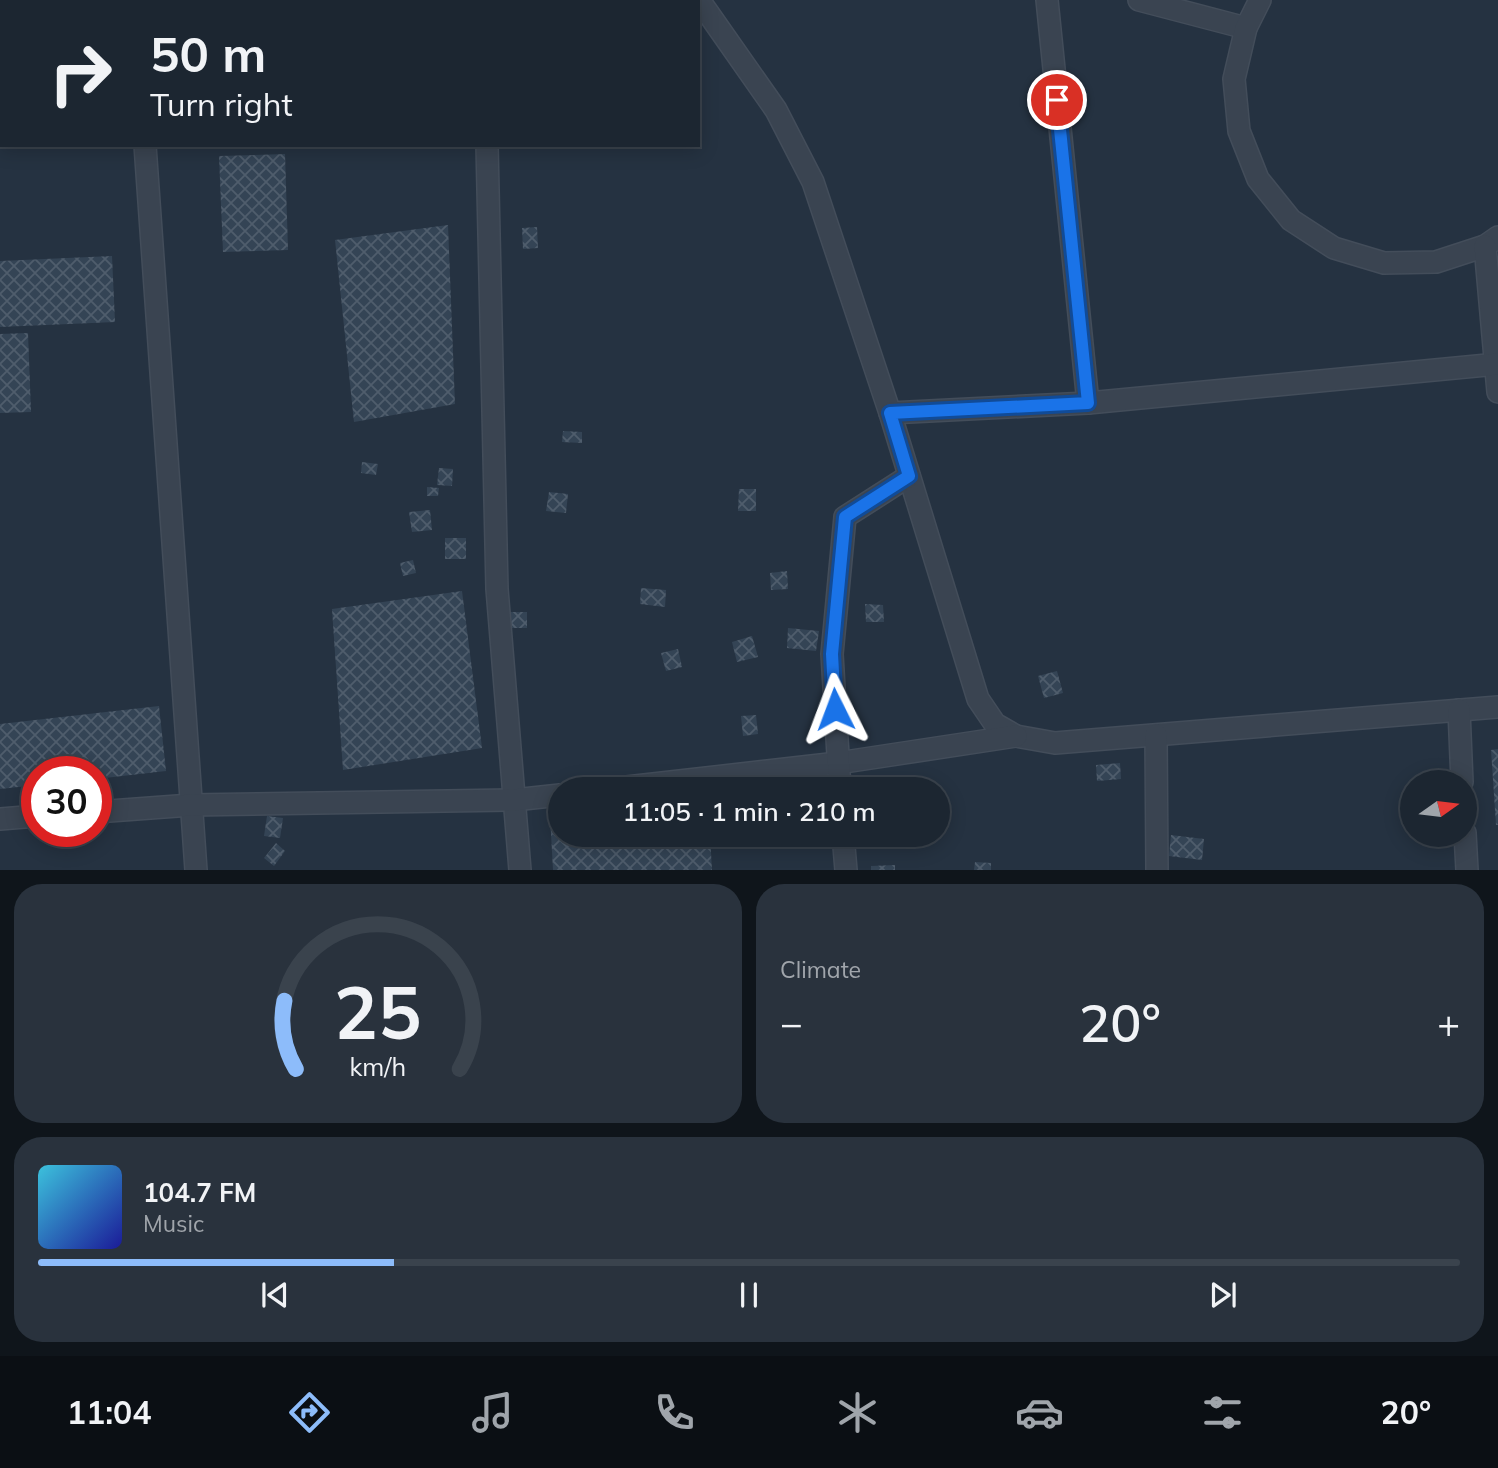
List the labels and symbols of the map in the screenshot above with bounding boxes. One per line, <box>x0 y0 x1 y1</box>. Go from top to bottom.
pin <box>1027 70 1087 130</box>
position arrow <box>798 672 872 746</box>
speed limit sign: 30 <box>21 756 112 847</box>
north arrow <box>1400 770 1477 847</box>

